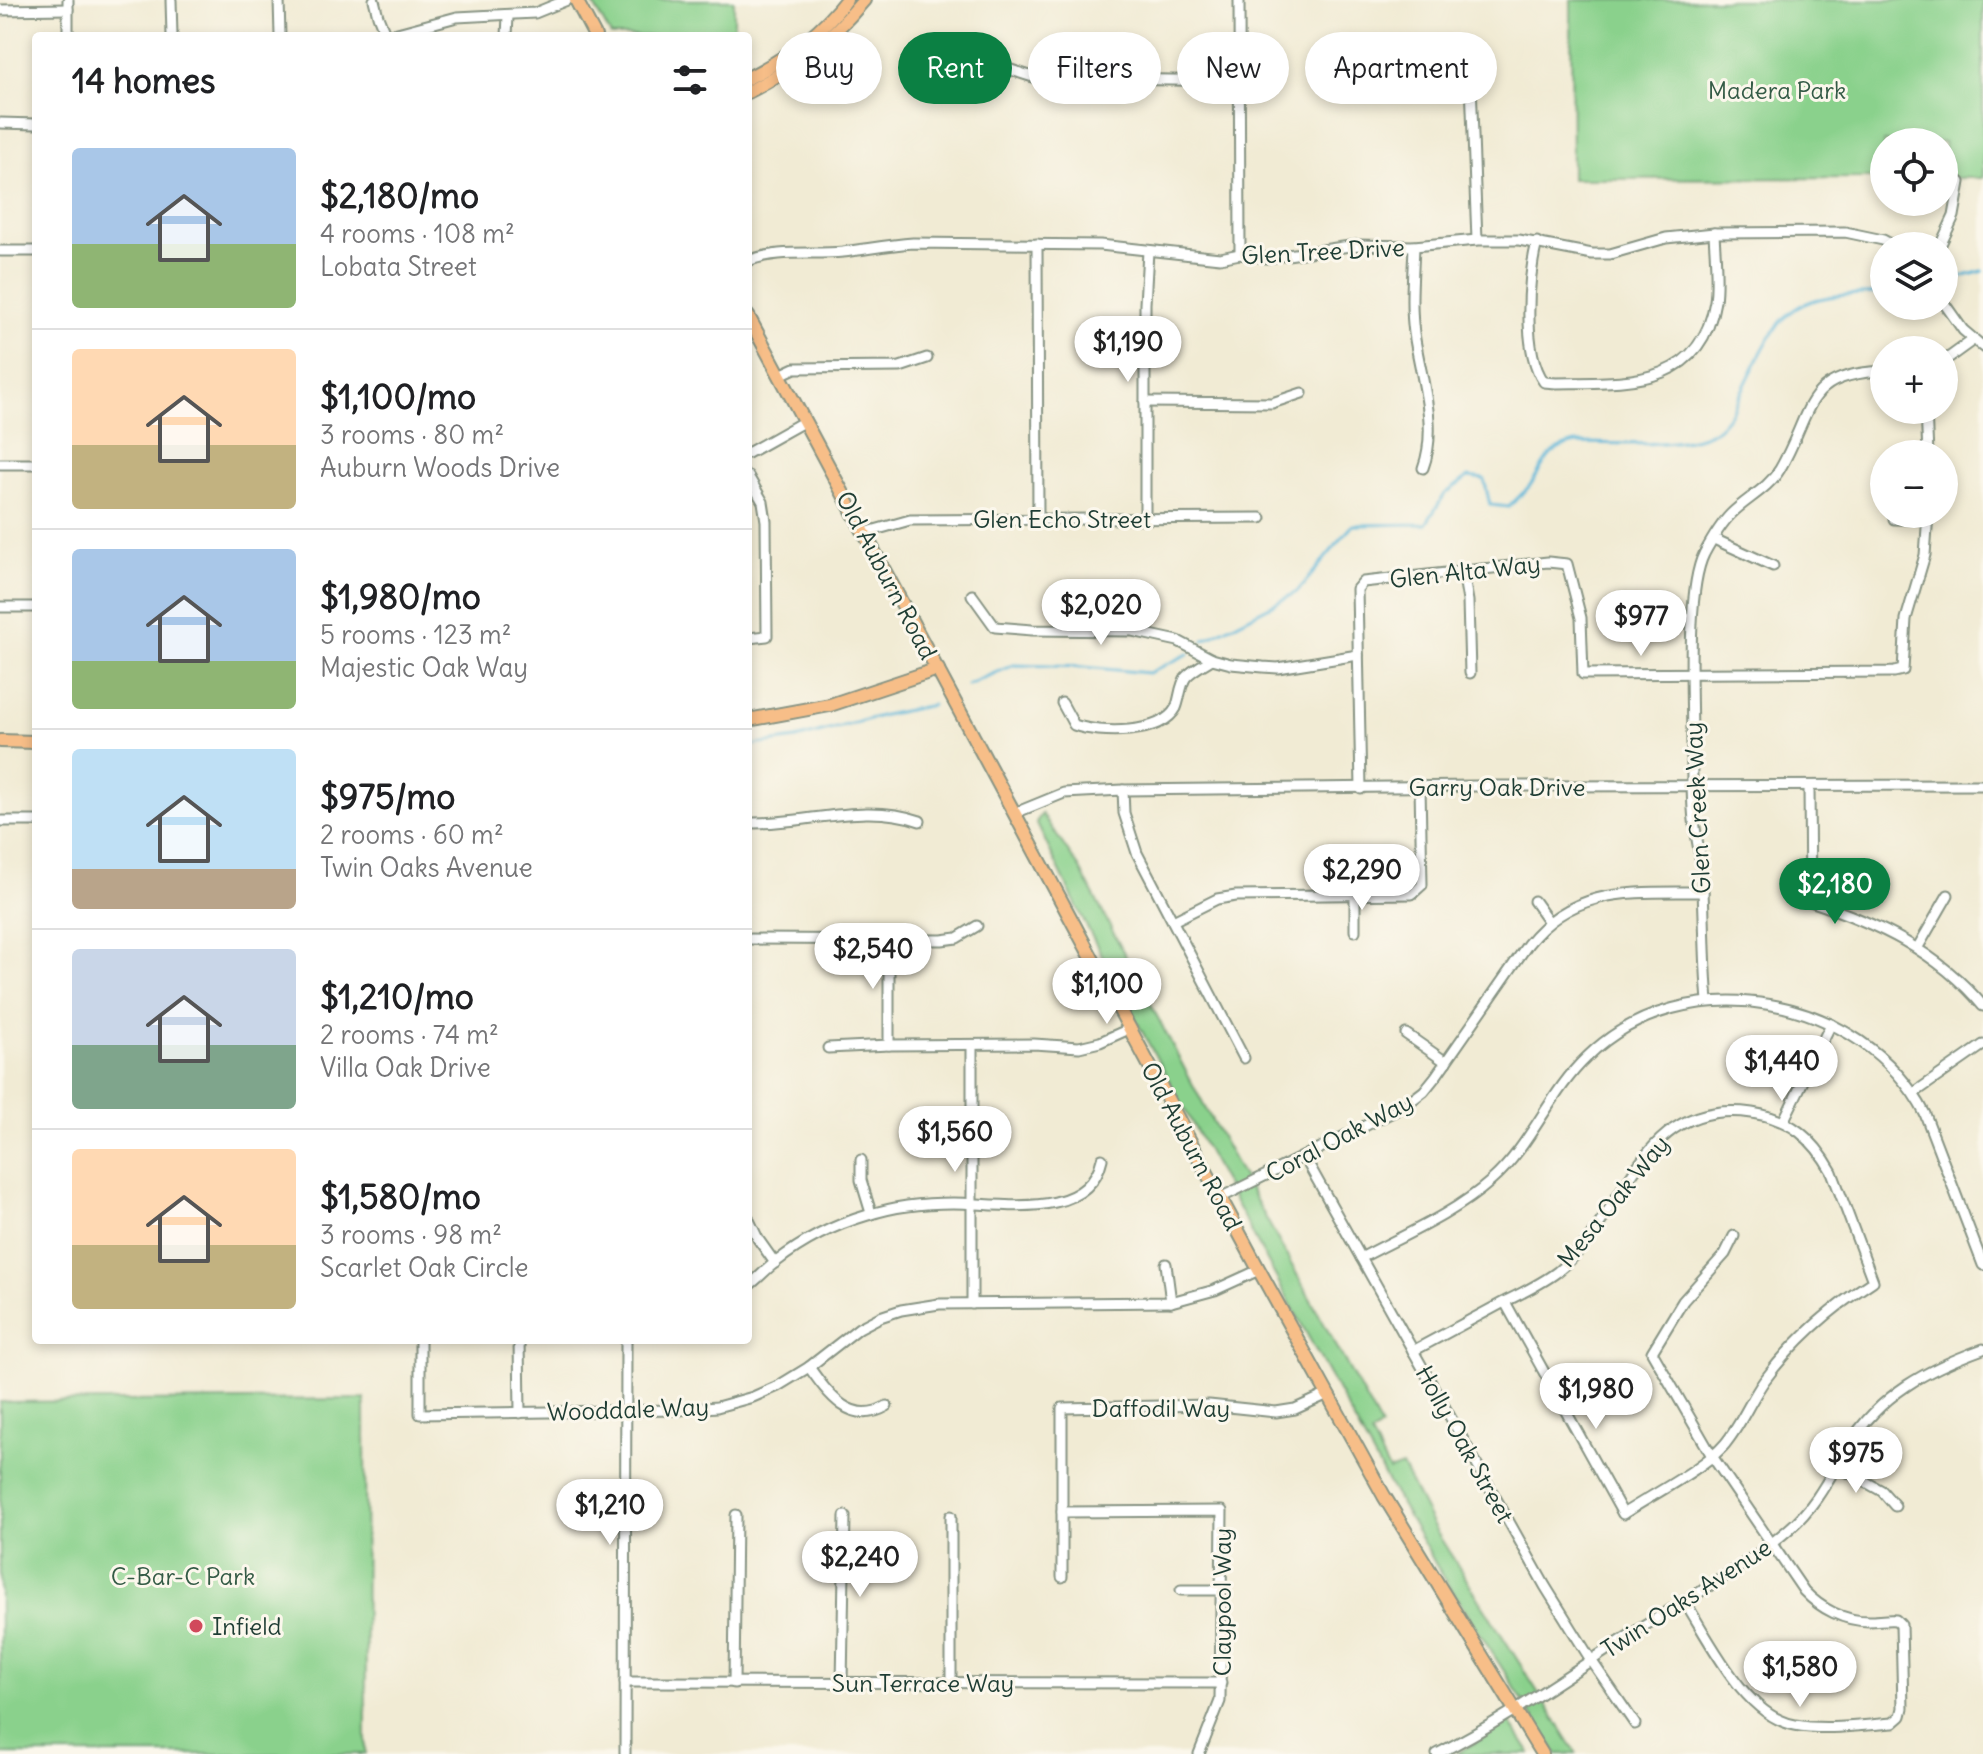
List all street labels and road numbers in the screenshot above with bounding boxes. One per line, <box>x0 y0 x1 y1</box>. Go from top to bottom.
street label: Glen Tree Drive <box>1241 232 1405 270</box>
street label: Old Auburn Road <box>830 486 944 664</box>
street label: Glen Echo Street <box>973 504 1151 534</box>
street label: Glen Alta Way <box>1388 548 1542 594</box>
street label: Glen Creek Way <box>1678 721 1716 895</box>
street label: Garry Oak Drive <box>1409 772 1585 802</box>
street label: Old Auburn Road <box>1135 1057 1249 1235</box>
street label: Coral Oak Way <box>1261 1086 1417 1188</box>
street label: Mesa Oak Way <box>1551 1129 1675 1273</box>
street label: Holly Oak Street <box>1409 1360 1521 1528</box>
street label: Wooddale Way <box>546 1391 710 1427</box>
street label: Daffodil Way <box>1092 1393 1230 1423</box>
street label: Claypool Way <box>1207 1528 1237 1676</box>
street label: Twin Oaks Avenue <box>1595 1532 1777 1664</box>
street label: Sun Terrace Way <box>832 1668 1014 1698</box>

